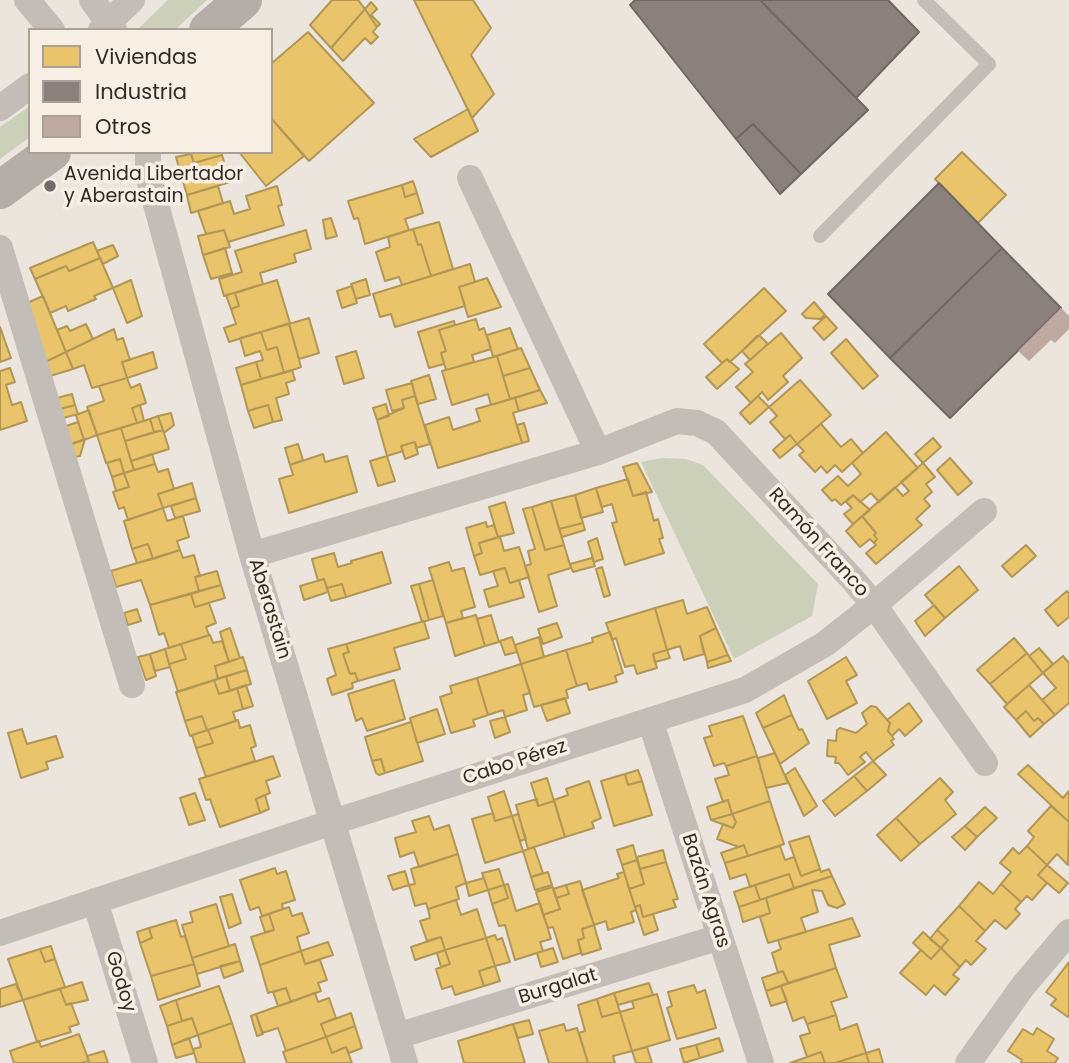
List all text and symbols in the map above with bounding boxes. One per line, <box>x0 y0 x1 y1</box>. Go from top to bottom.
legend <box>28 28 273 154</box>
text: Viviendas <box>95 42 197 71</box>
text: Industria <box>95 77 187 106</box>
text: Otros <box>95 112 151 141</box>
place label: Avenida Libertador y Aberastain <box>64 164 243 208</box>
marker: Avenida Libertador y Aberastain <box>42 178 58 194</box>
street label: Ramón Franco <box>763 484 873 602</box>
street label: Aberastain <box>243 556 295 662</box>
street label: Cabo Pérez <box>460 735 570 791</box>
street label: Bazán Agras <box>676 831 734 951</box>
street label: Godoy <box>100 949 140 1015</box>
street label: Burgalat <box>516 964 600 1010</box>

